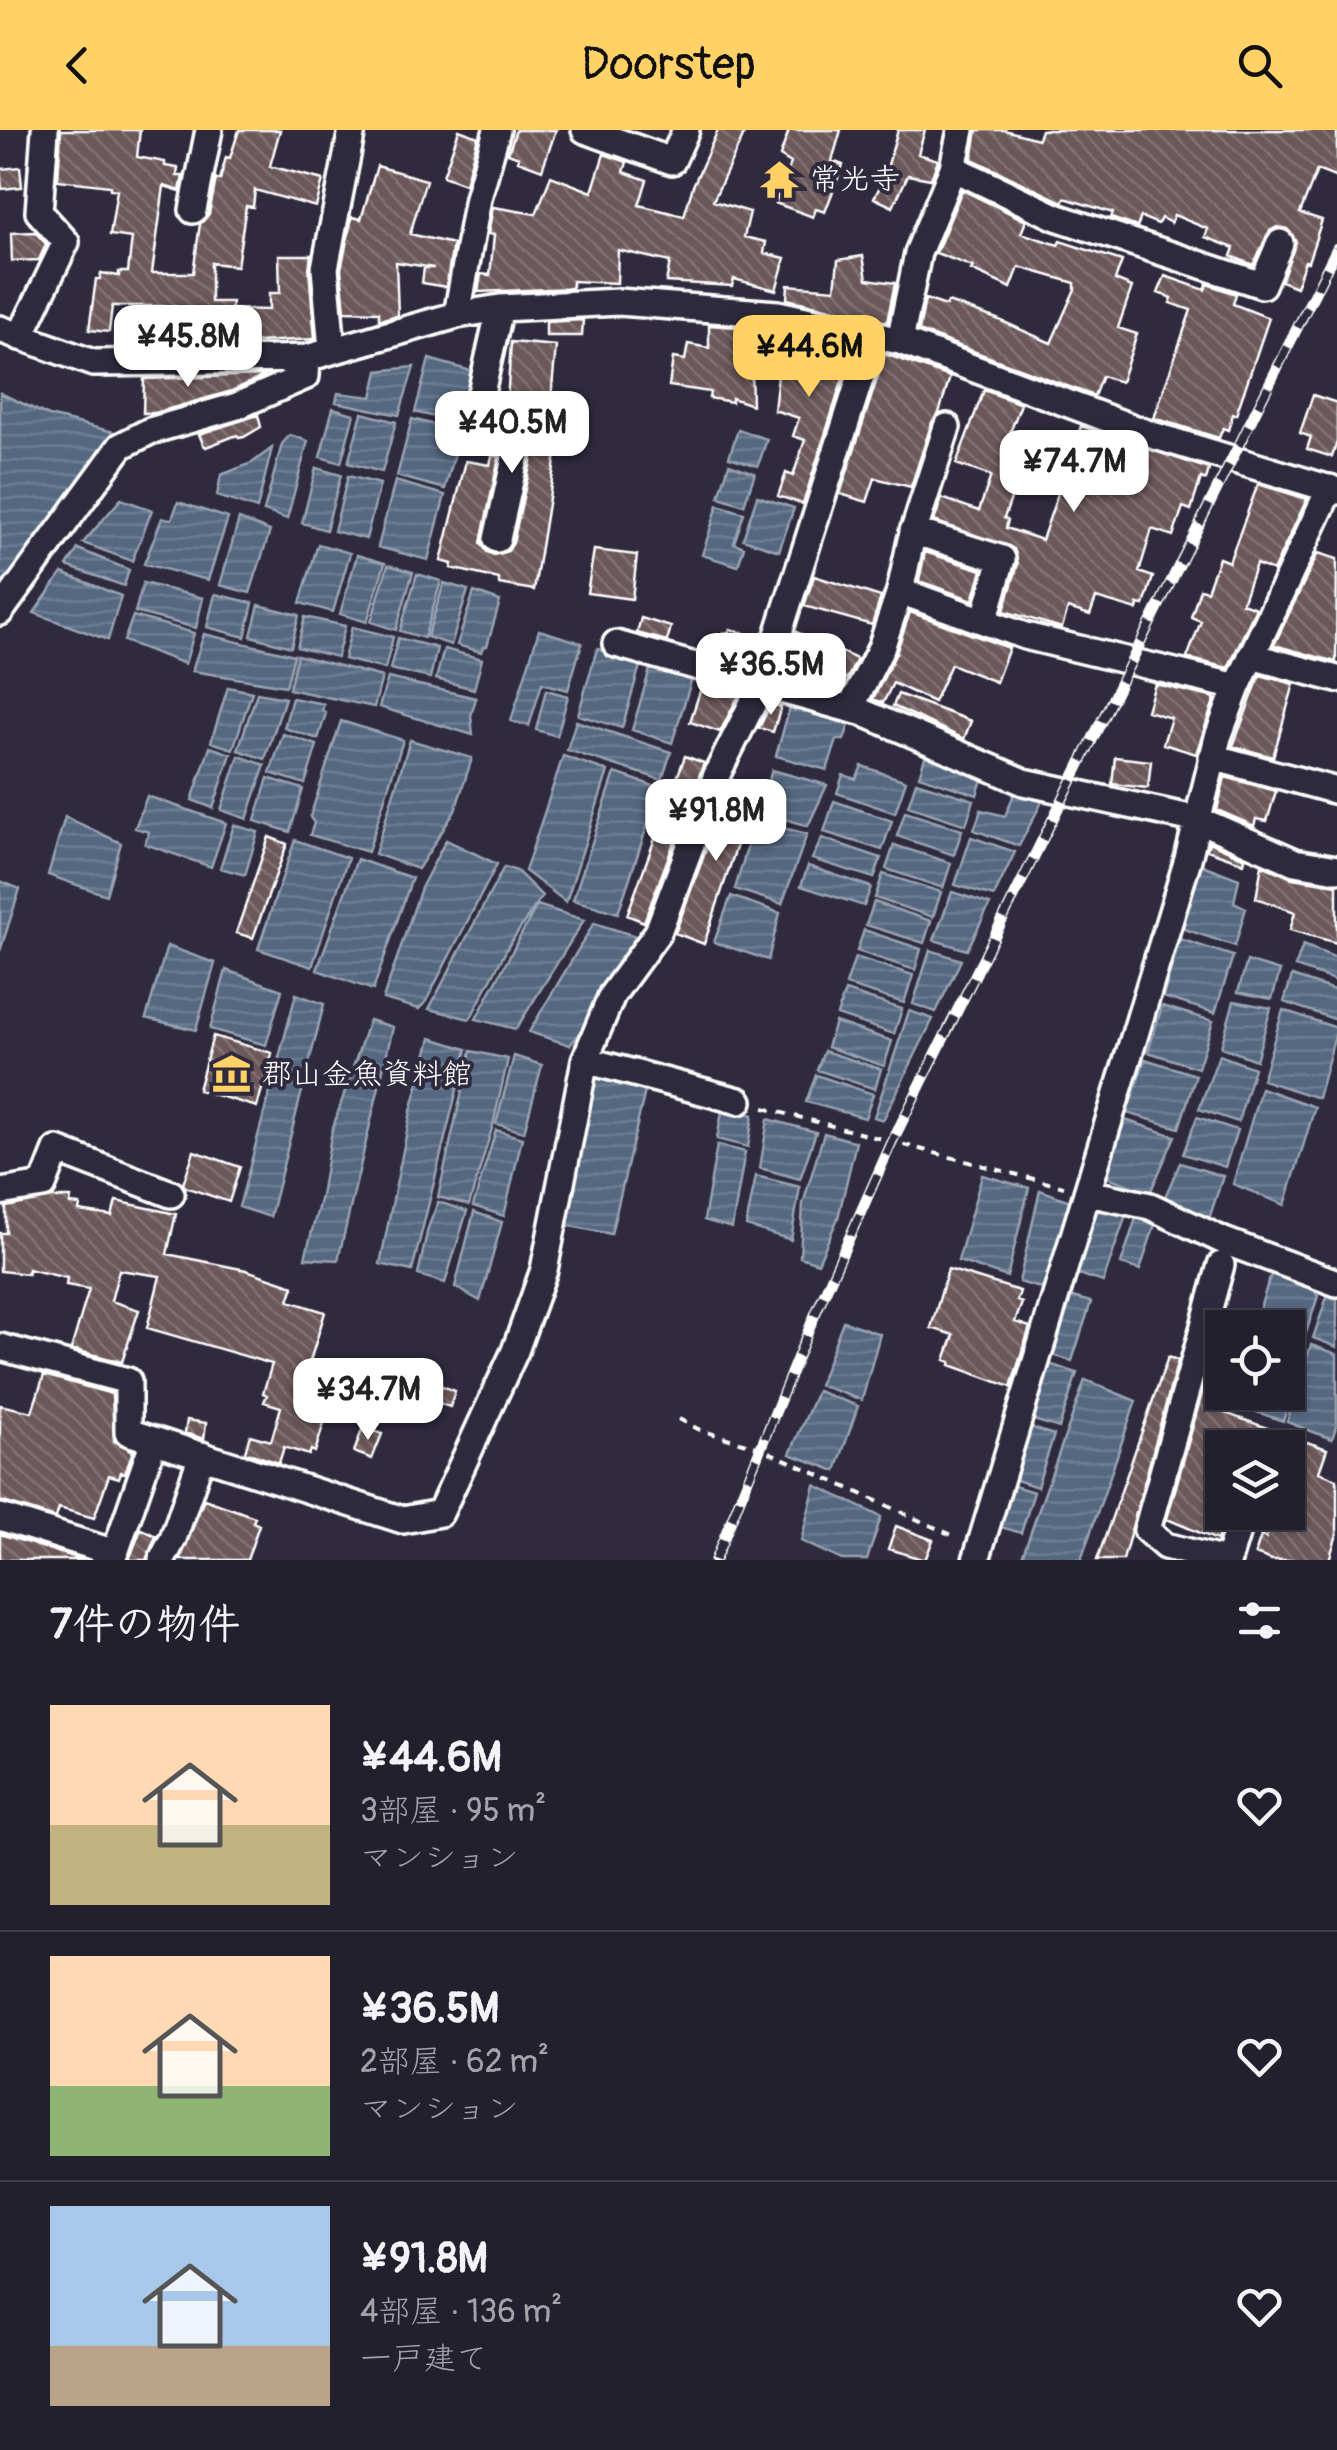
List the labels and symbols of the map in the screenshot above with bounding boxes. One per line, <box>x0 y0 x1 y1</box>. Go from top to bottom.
temple icon: 常光寺 <box>759 158 801 200</box>
place label: 常光寺 <box>810 161 900 198</box>
pin: ¥45.8M <box>107 305 269 390</box>
pin: ¥44.6M <box>728 315 890 400</box>
pin: ¥40.5M <box>431 391 593 476</box>
pin: ¥74.7M <box>993 430 1155 515</box>
pin: ¥36.5M <box>690 633 852 718</box>
pin: ¥91.8M <box>635 779 797 864</box>
museum icon: 郡山金魚資料館 <box>211 1053 253 1095</box>
place label: 郡山金魚資料館 <box>262 1056 472 1093</box>
pin: ¥34.7M <box>287 1358 449 1443</box>

